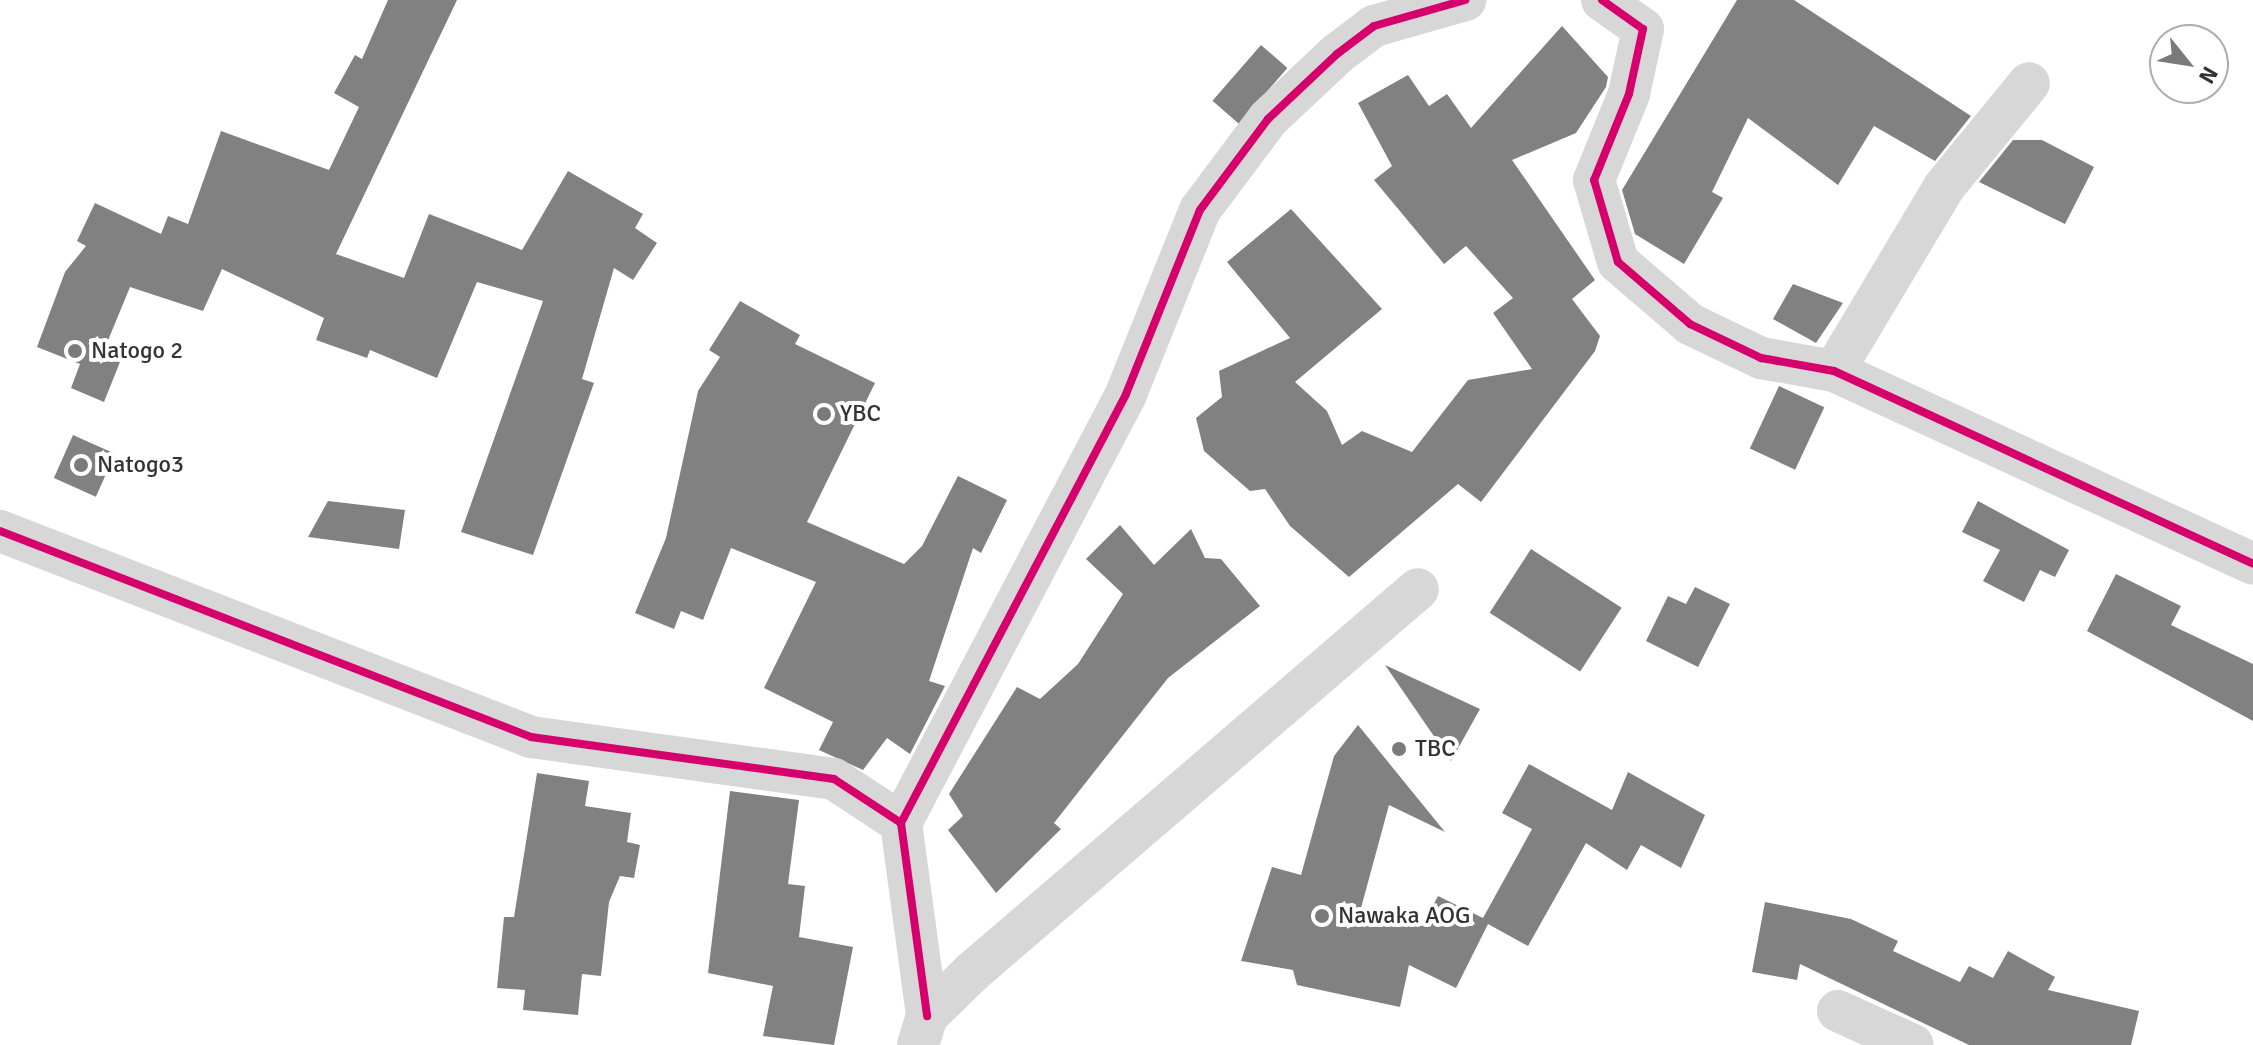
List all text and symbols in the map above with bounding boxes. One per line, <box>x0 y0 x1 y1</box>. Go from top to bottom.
north arrow <box>2149 24 2229 104</box>
text: N <box>2193 62 2224 89</box>
place label: Natogo 2 <box>91 337 183 365</box>
marker: Natogo 2 <box>66 342 84 360</box>
place label: YBC <box>840 400 881 428</box>
marker: YBC <box>815 405 833 423</box>
place label: Natogo3 <box>97 451 184 479</box>
marker: Natogo3 <box>72 456 90 474</box>
place label: TBC <box>1415 735 1456 763</box>
marker: TBC <box>1390 740 1408 758</box>
place label: Nawaka AOG <box>1338 902 1471 930</box>
marker: Nawaka AOG <box>1313 907 1331 925</box>

